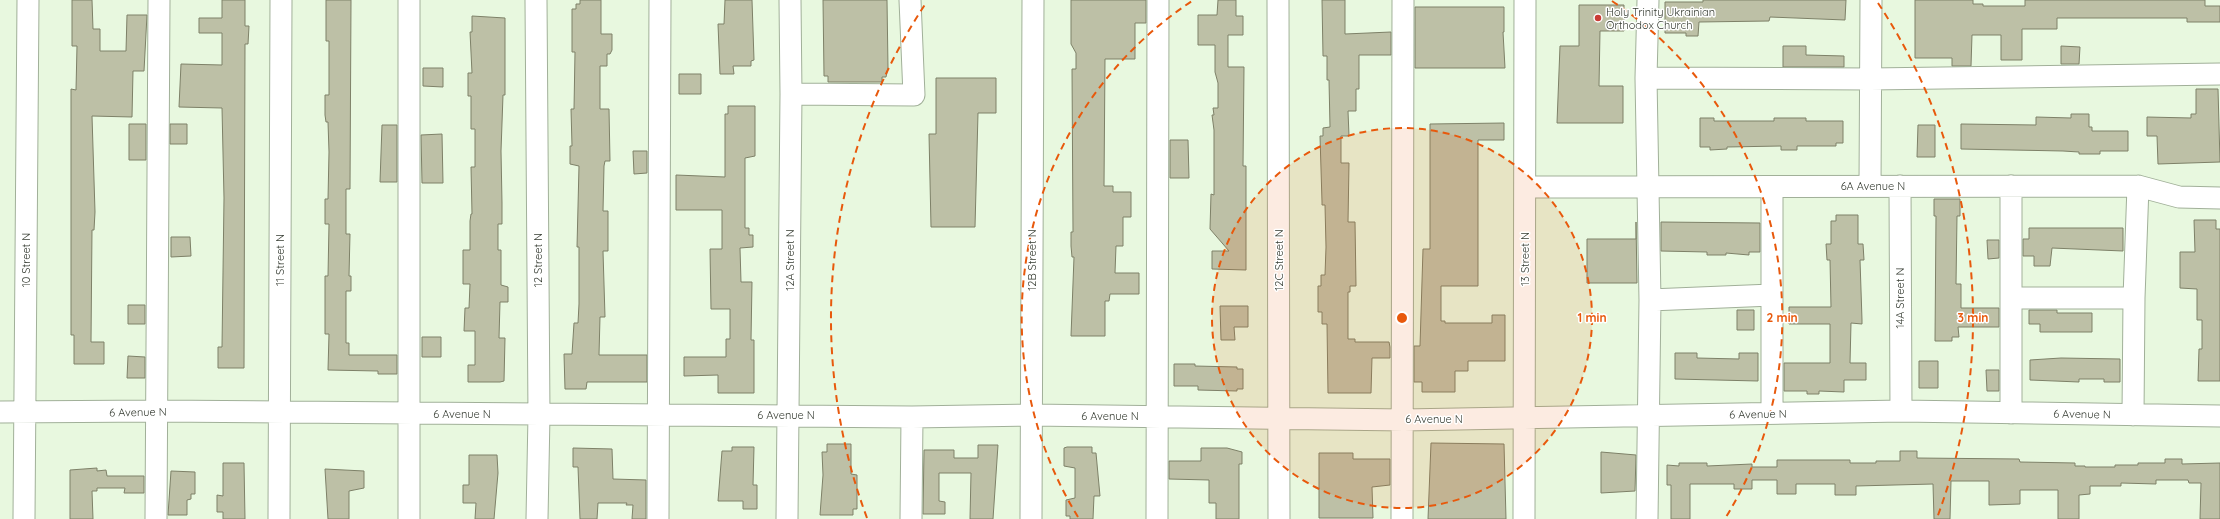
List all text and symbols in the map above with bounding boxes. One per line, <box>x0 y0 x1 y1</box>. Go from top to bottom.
place label: Holy Trinity Ukrainian Orthodox Church <box>1606 5 1715 32</box>
marker: Holy Trinity Ukrainian Orthodox Church <box>1593 13 1603 23</box>
street label: 6A Avenue N <box>1841 179 1905 193</box>
street label: 12A Street N <box>783 229 797 291</box>
street label: 12B Street N <box>1025 229 1039 291</box>
street label: 12C Street N <box>1272 229 1286 291</box>
street label: 13 Street N <box>1518 232 1532 286</box>
street label: 10 Street N <box>19 233 33 287</box>
street label: 12 Street N <box>531 233 545 287</box>
street label: 11 Street N <box>273 234 287 286</box>
street label: 14A Street N <box>1893 268 1907 328</box>
text: 1 min <box>1577 310 1607 325</box>
text: 2 min <box>1766 310 1798 325</box>
text: 3 min <box>1958 310 1988 325</box>
centre of rings <box>1395 311 1409 325</box>
street label: 6 Avenue N <box>109 404 167 420</box>
street label: 6 Avenue N <box>1729 406 1787 422</box>
street label: 6 Avenue N <box>2053 406 2111 422</box>
street label: 6 Avenue N <box>433 407 491 421</box>
street label: 6 Avenue N <box>757 408 815 422</box>
street label: 6 Avenue N <box>1081 409 1139 423</box>
street label: 6 Avenue N <box>1405 412 1463 426</box>

